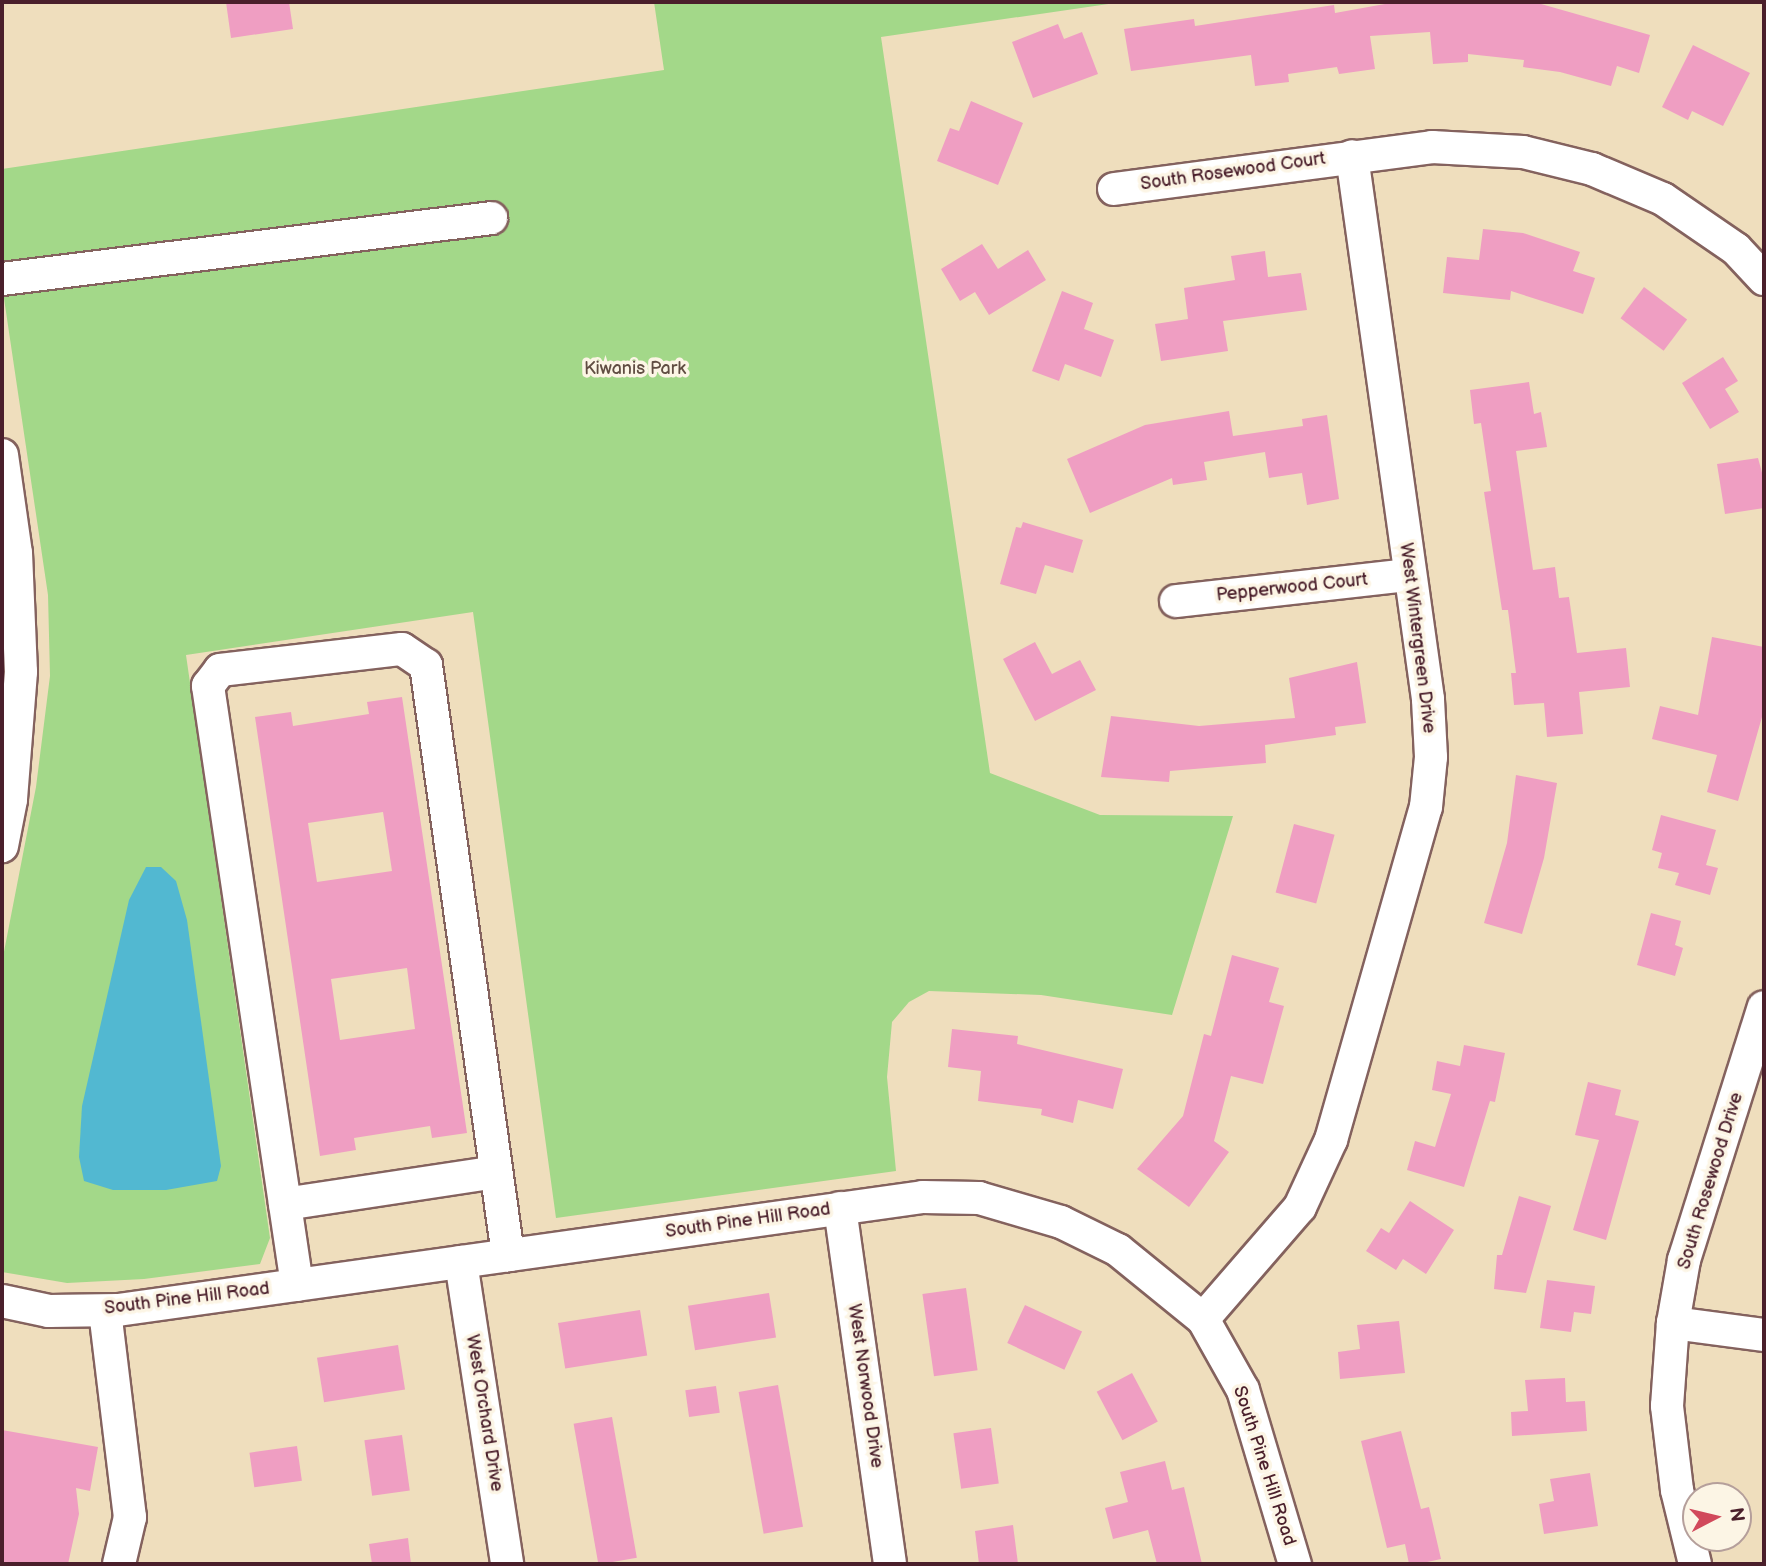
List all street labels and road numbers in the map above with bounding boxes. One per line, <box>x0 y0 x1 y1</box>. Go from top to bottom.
street label: South Rosewood Court <box>1139 148 1327 196</box>
street label: West Wintergreen Drive <box>1395 541 1439 735</box>
street label: Pepperwood Court <box>1215 569 1369 607</box>
street label: South Rosewood Drive <box>1674 1090 1748 1272</box>
street label: South Pine Hill Road <box>664 1199 832 1243</box>
street label: South Pine Hill Road <box>103 1278 271 1320</box>
street label: West Norwood Drive <box>843 1303 887 1469</box>
street label: West Orchard Drive <box>461 1333 507 1493</box>
street label: South Pine Hill Road <box>1228 1384 1300 1548</box>

